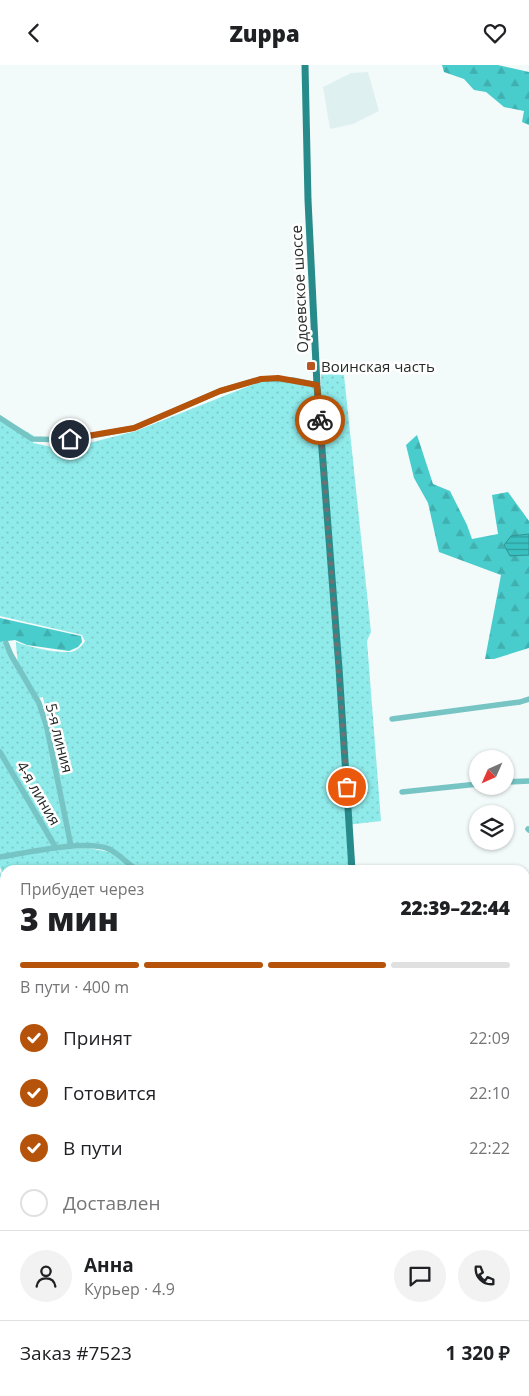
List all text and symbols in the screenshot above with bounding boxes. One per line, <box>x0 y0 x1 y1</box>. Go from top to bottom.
text: Zuppa <box>229 18 300 48</box>
icon: back <box>20 19 48 47</box>
icon: heart <box>481 19 509 47</box>
street label: Одоевское шоссе <box>286 225 312 353</box>
place label: Воинская часть <box>321 356 435 376</box>
marker: Воинская часть <box>305 360 317 372</box>
courier <box>295 395 345 445</box>
icon: bike <box>306 406 334 434</box>
pin <box>49 418 91 460</box>
icon: home <box>56 425 84 453</box>
street label: 5-я линия <box>42 701 78 775</box>
north arrow <box>469 750 514 795</box>
map controls <box>469 750 514 850</box>
street label: 4-я линия <box>13 757 65 829</box>
pin <box>326 766 368 808</box>
icon: bag <box>333 773 361 801</box>
button: layers <box>469 805 514 850</box>
text: Прибудет через <box>20 878 144 900</box>
text: 22:39–22:44 <box>400 895 510 921</box>
text: 3 мин <box>20 897 119 940</box>
text: В пути · 400 m <box>20 976 129 998</box>
icon: check <box>20 1024 48 1052</box>
text: Принят <box>63 1025 132 1051</box>
text: 22:09 <box>469 1027 510 1049</box>
icon: check <box>20 1079 48 1107</box>
text: Готовится <box>63 1080 156 1106</box>
text: 22:10 <box>469 1082 510 1104</box>
icon: check <box>20 1134 48 1162</box>
text: В пути <box>63 1135 123 1161</box>
text: 22:22 <box>469 1137 510 1159</box>
text: Доставлен <box>63 1190 161 1216</box>
button: person <box>20 1250 72 1302</box>
button: chat <box>394 1250 446 1302</box>
button: phone <box>458 1250 510 1302</box>
text: Анна <box>84 1252 134 1278</box>
text: Курьер · 4.9 <box>84 1278 175 1300</box>
text: Заказ #7523 <box>20 1340 132 1366</box>
text: 1 320 ₽ <box>446 1340 510 1366</box>

